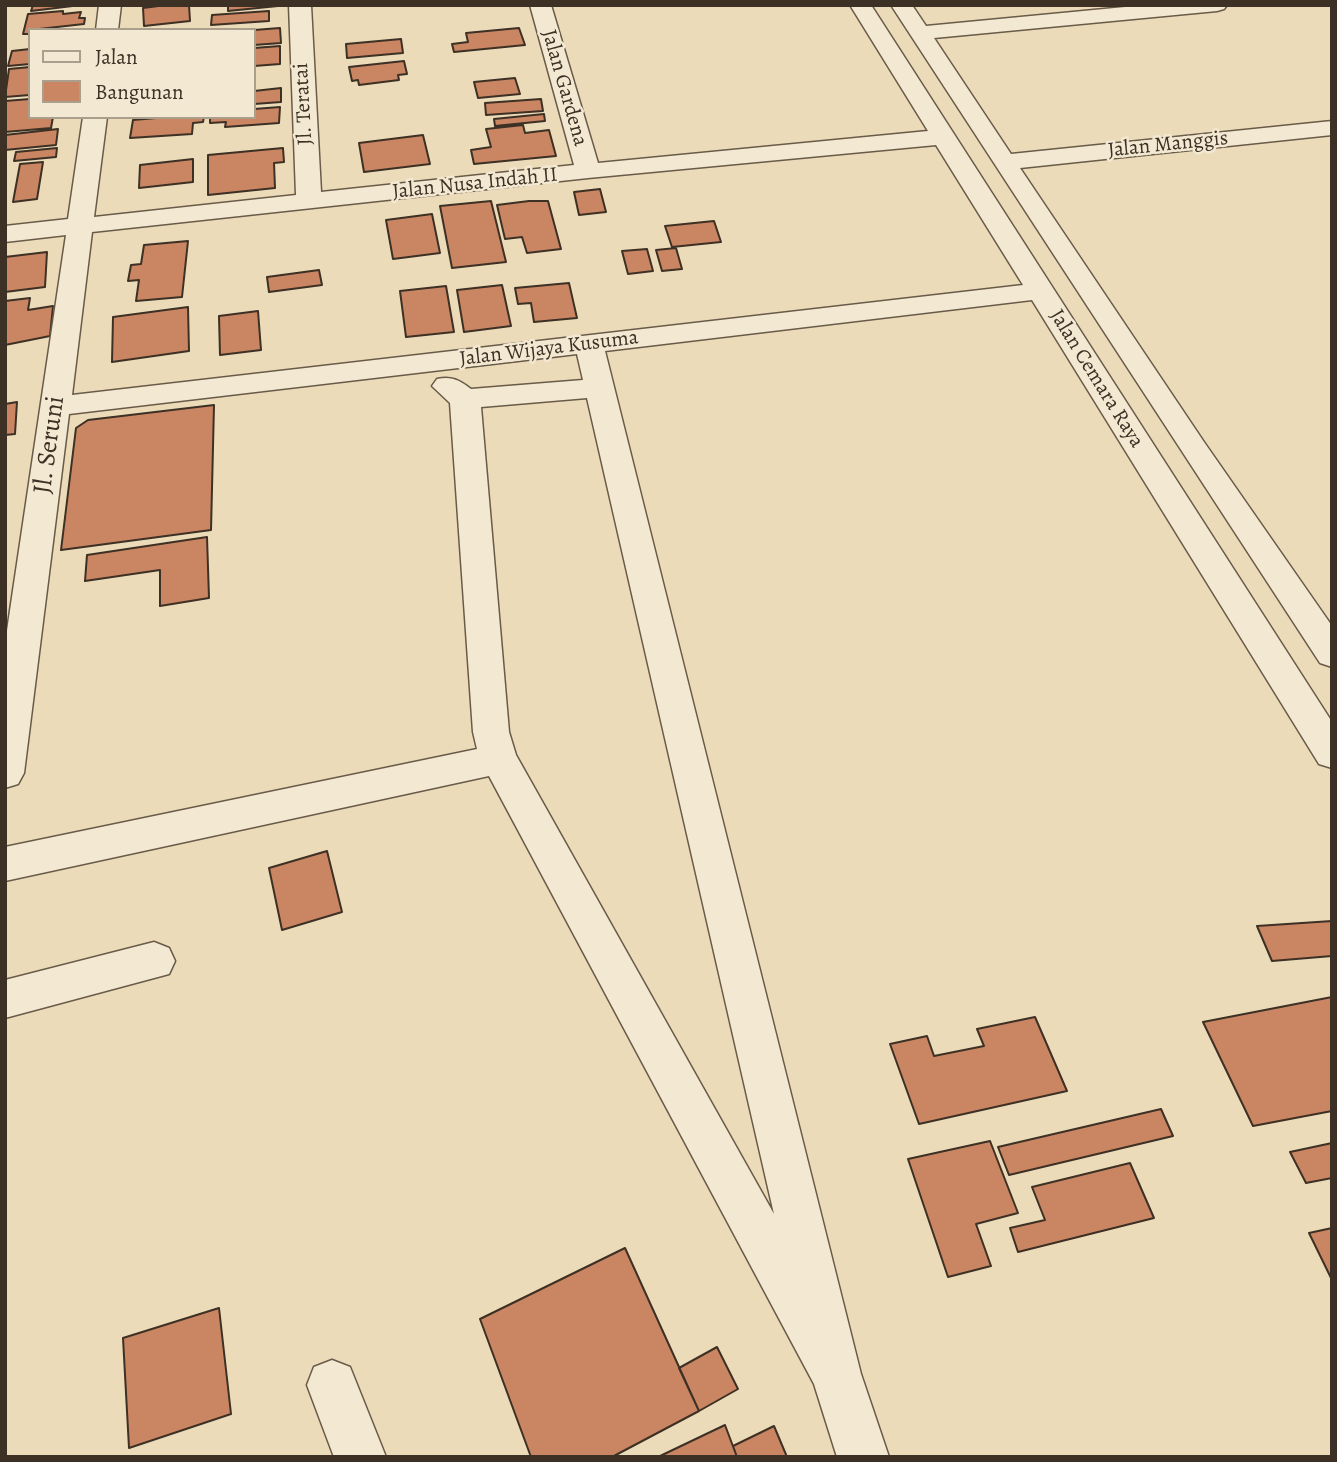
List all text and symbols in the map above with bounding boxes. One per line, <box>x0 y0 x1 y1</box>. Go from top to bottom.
street label: Jalan Gardena <box>535 27 593 149</box>
legend <box>28 28 256 119</box>
text: Jalan <box>95 43 137 71</box>
street label: Jl. Teratai <box>289 62 319 146</box>
text: Bangunan <box>95 78 184 106</box>
street label: Jalan Manggis <box>1107 126 1229 164</box>
street label: Jalan Nusa Indah II <box>391 163 559 205</box>
street label: Jalan Cemara Raya <box>1043 305 1149 453</box>
street label: Jalan Wijaya Kusuma <box>458 326 640 372</box>
street label: Jl. Seruni <box>28 394 72 496</box>

